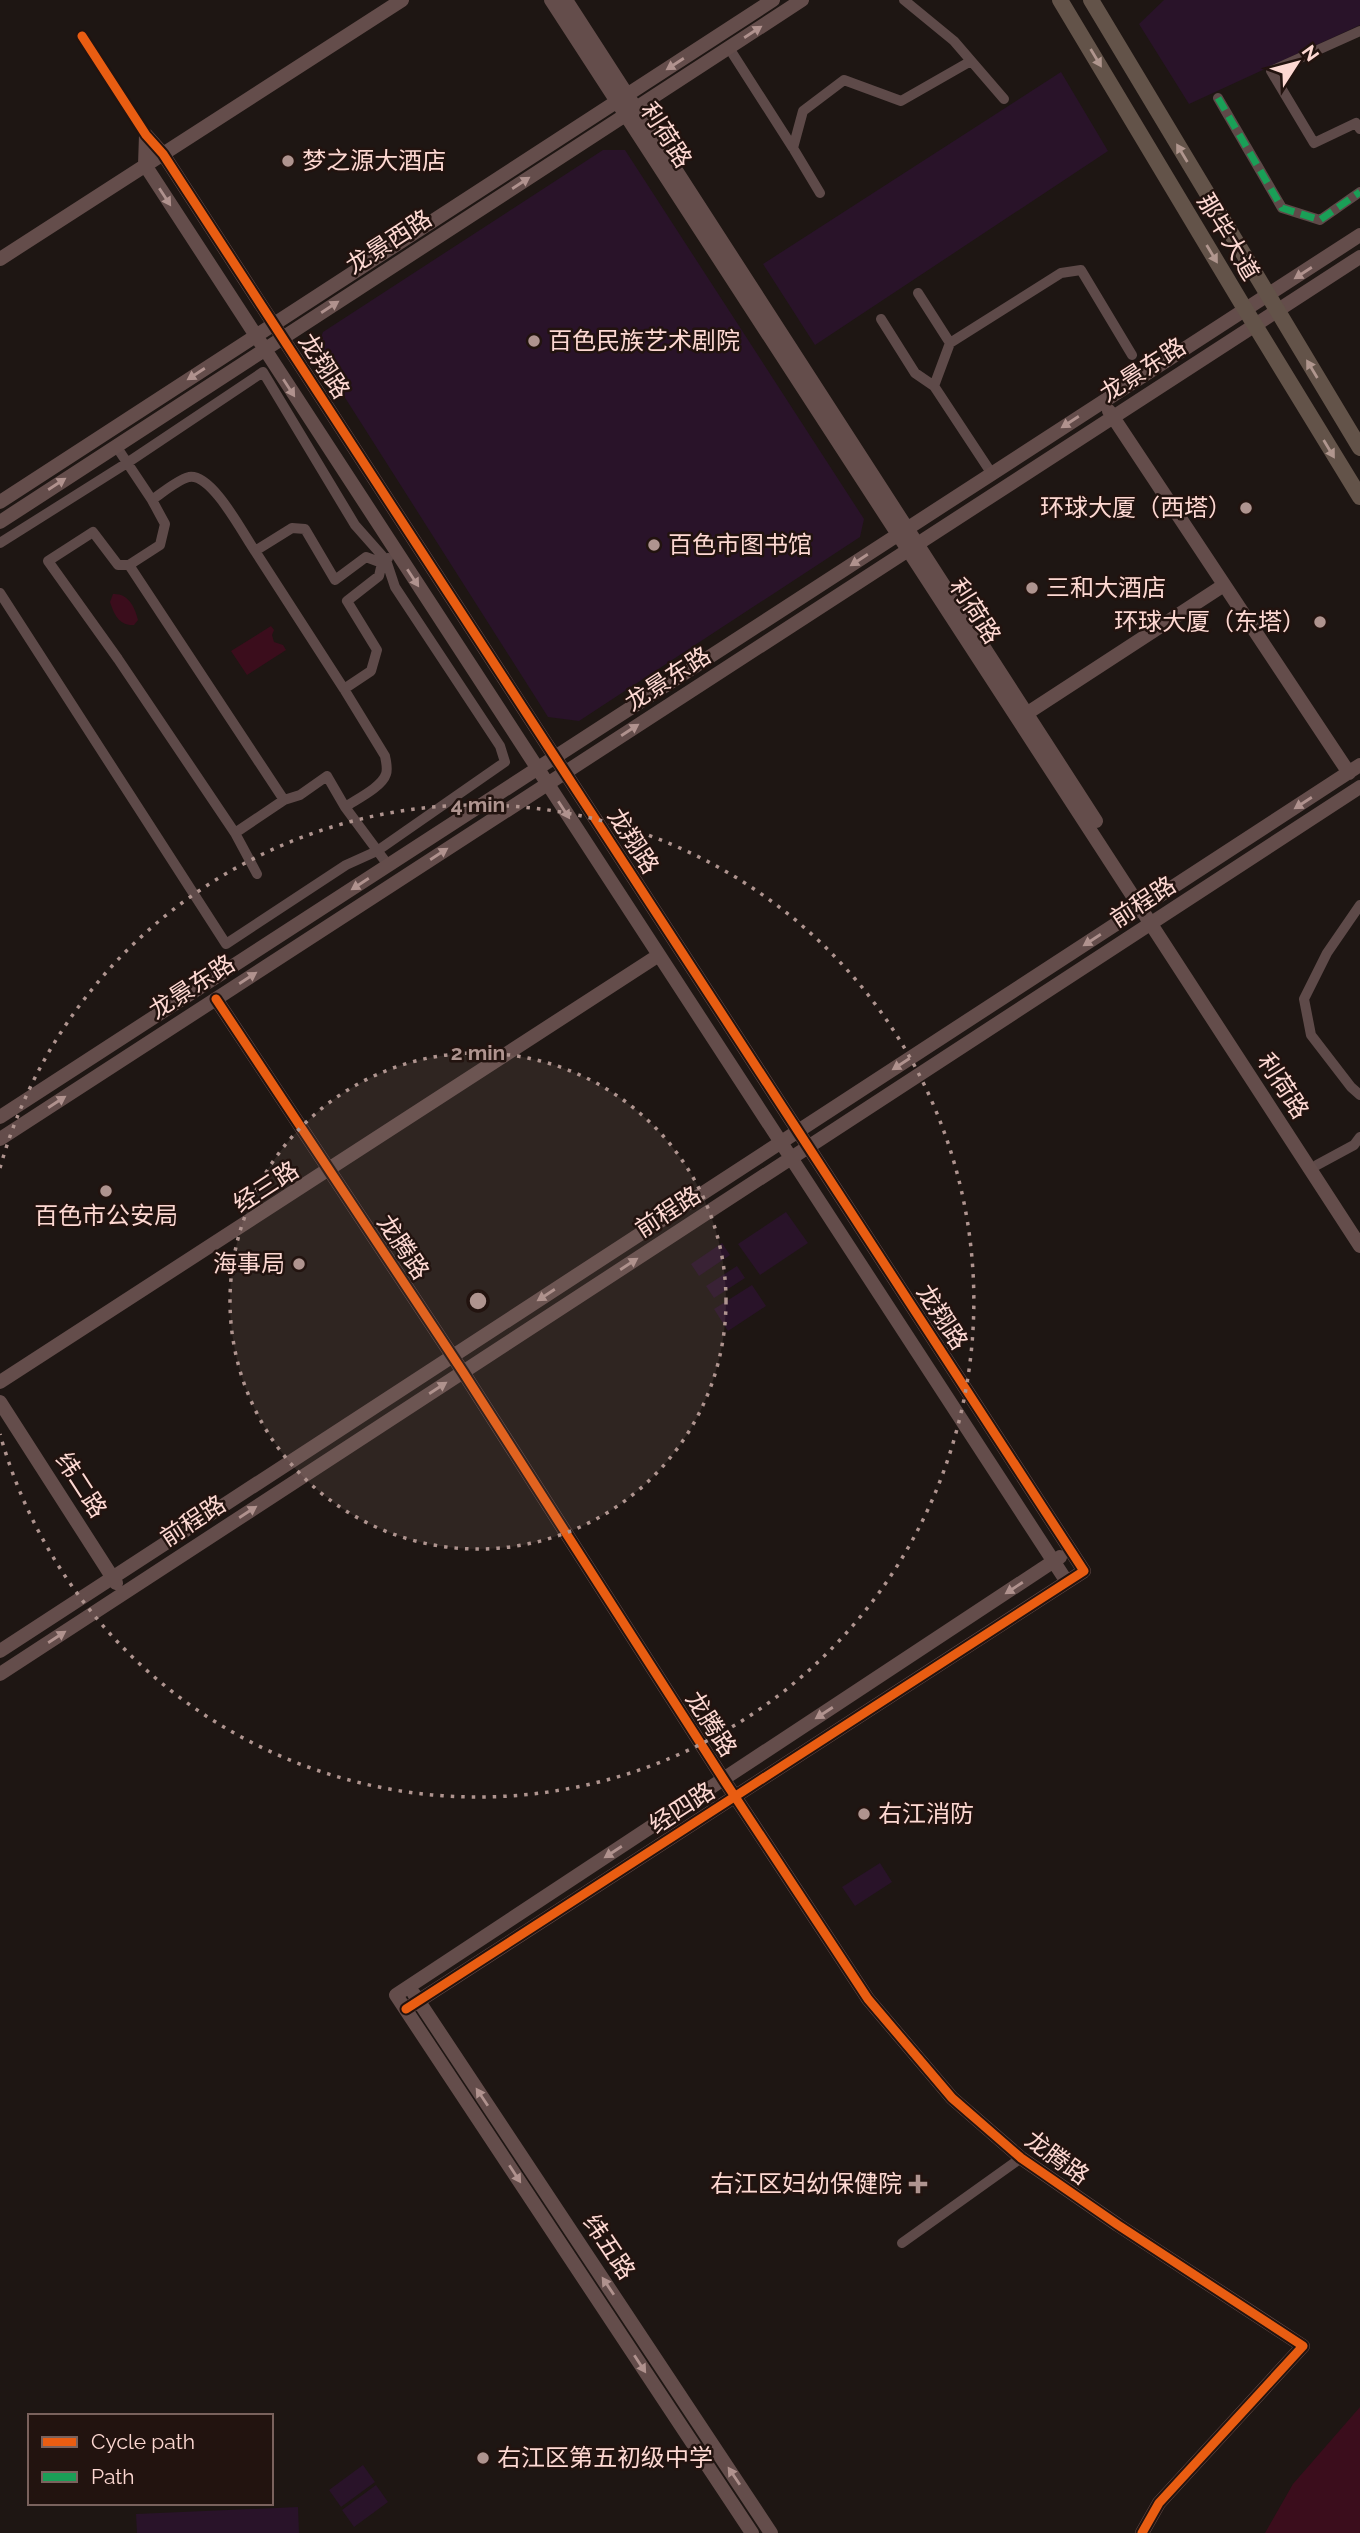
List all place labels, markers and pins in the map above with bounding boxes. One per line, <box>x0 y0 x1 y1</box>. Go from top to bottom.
place label: 梦之源大酒店 <box>302 146 446 175</box>
marker: 梦之源大酒店 <box>280 153 296 169</box>
place label: 百色民族艺术剧院 <box>548 326 740 355</box>
marker: 百色民族艺术剧院 <box>526 333 542 349</box>
place label: 环球大厦（西塔） <box>1040 493 1232 522</box>
marker: 环球大厦（西塔） <box>1238 500 1254 516</box>
place label: 百色市图书馆 <box>668 530 812 559</box>
marker: 百色市图书馆 <box>646 537 662 553</box>
place label: 三和大酒店 <box>1046 573 1166 602</box>
marker: 三和大酒店 <box>1024 580 1040 596</box>
place label: 环球大厦（东塔） <box>1114 607 1306 636</box>
marker: 环球大厦（东塔） <box>1312 614 1328 630</box>
marker: 百色市公安局 <box>98 1183 114 1199</box>
place label: 百色市公安局 <box>34 1201 178 1230</box>
place label: 海事局 <box>213 1249 285 1278</box>
marker: 海事局 <box>291 1256 307 1272</box>
centre of rings <box>466 1289 490 1313</box>
place label: 右江消防 <box>878 1799 974 1828</box>
marker: 右江消防 <box>856 1806 872 1822</box>
place label: 右江区妇幼保健院 <box>710 2169 902 2198</box>
marker: 右江区妇幼保健院 <box>908 2174 928 2194</box>
place label: 右江区第五初级中学 <box>497 2443 713 2472</box>
marker: 右江区第五初级中学 <box>475 2450 491 2466</box>

